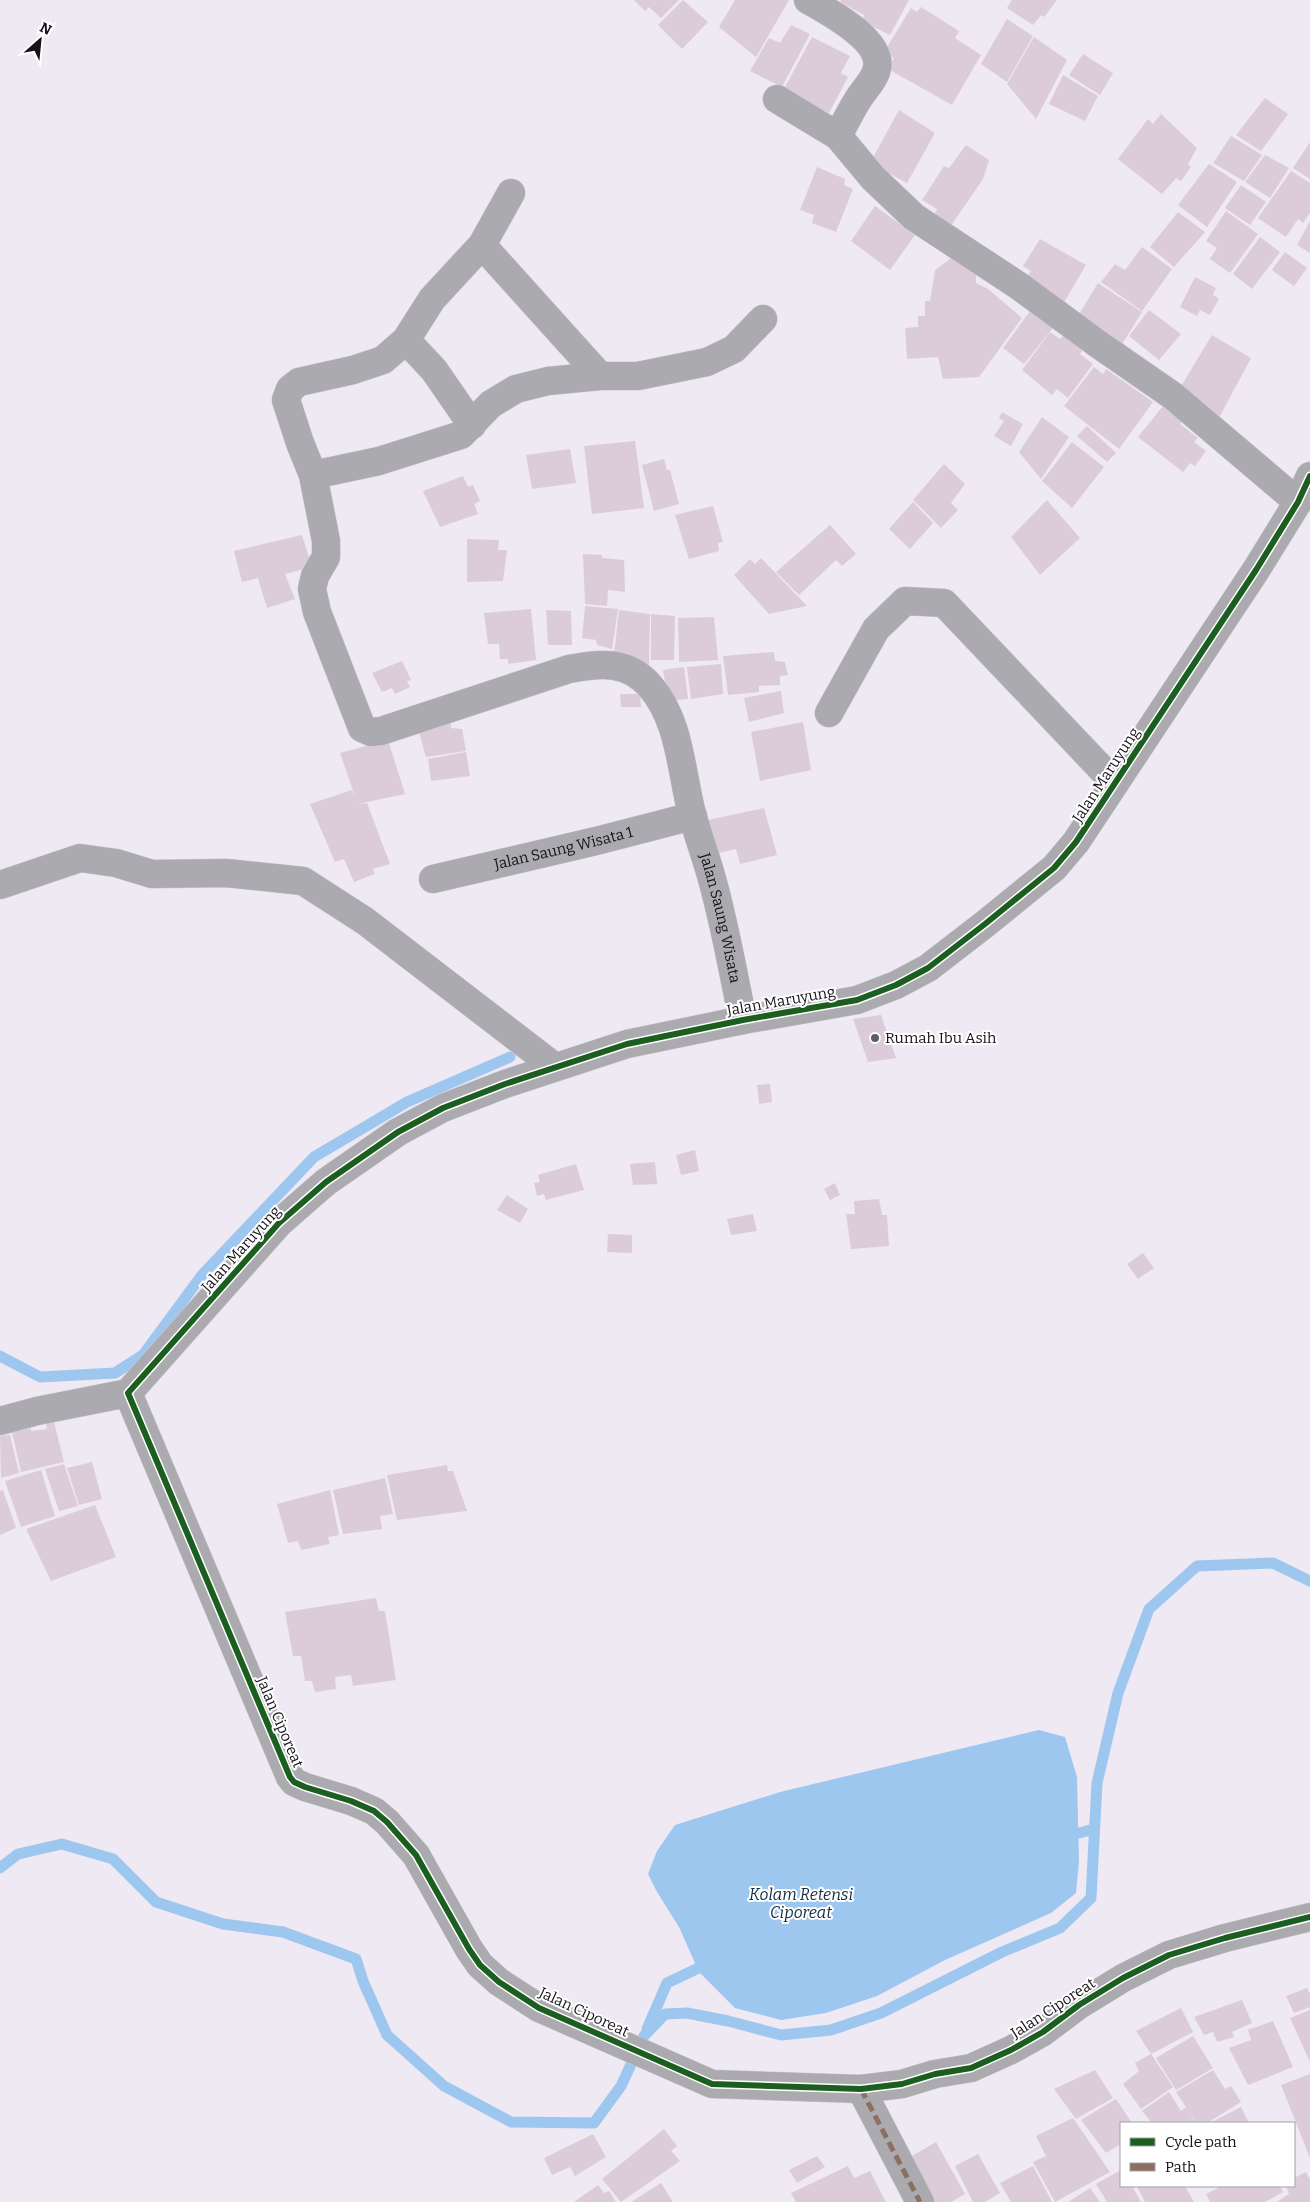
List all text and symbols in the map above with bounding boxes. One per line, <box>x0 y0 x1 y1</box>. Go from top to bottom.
north arrow <box>15 15 65 65</box>
text: N <box>37 19 55 39</box>
street label: Jalan Maruyung <box>1068 724 1143 827</box>
street label: Jalan Saung Wisata 1 <box>491 823 635 874</box>
street label: Jalan Saung Wisata <box>695 850 744 984</box>
street label: Jalan Maruyung <box>724 983 837 1020</box>
place label: Rumah Ibu Asih <box>885 1029 997 1047</box>
marker: Rumah Ibu Asih <box>869 1032 881 1044</box>
street label: Jalan Maruyung <box>197 1202 284 1297</box>
street label: Jalan Ciporeat <box>252 1673 307 1771</box>
water label: Kolam Retensi Ciporeat <box>749 1885 853 1922</box>
street label: Jalan Ciporeat <box>1007 1974 1099 2043</box>
street label: Jalan Ciporeat <box>535 1983 632 2041</box>
legend <box>1120 2122 1295 2187</box>
text: Cycle path <box>1165 2133 1237 2151</box>
text: Path <box>1165 2158 1197 2176</box>

